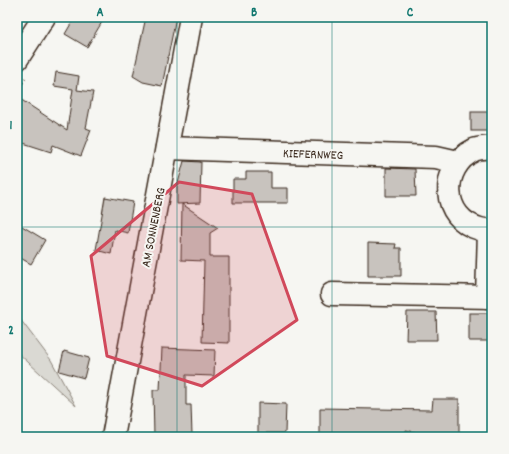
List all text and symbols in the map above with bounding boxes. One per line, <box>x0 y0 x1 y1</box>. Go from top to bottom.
text: A <box>96 4 104 23</box>
text: B <box>251 4 257 23</box>
text: C <box>407 4 414 23</box>
text: 1 <box>10 117 13 136</box>
street label: KIEFERNWEG <box>282 145 343 166</box>
street label: AM SONNENBERG <box>137 186 172 269</box>
text: 2 <box>8 322 14 341</box>

